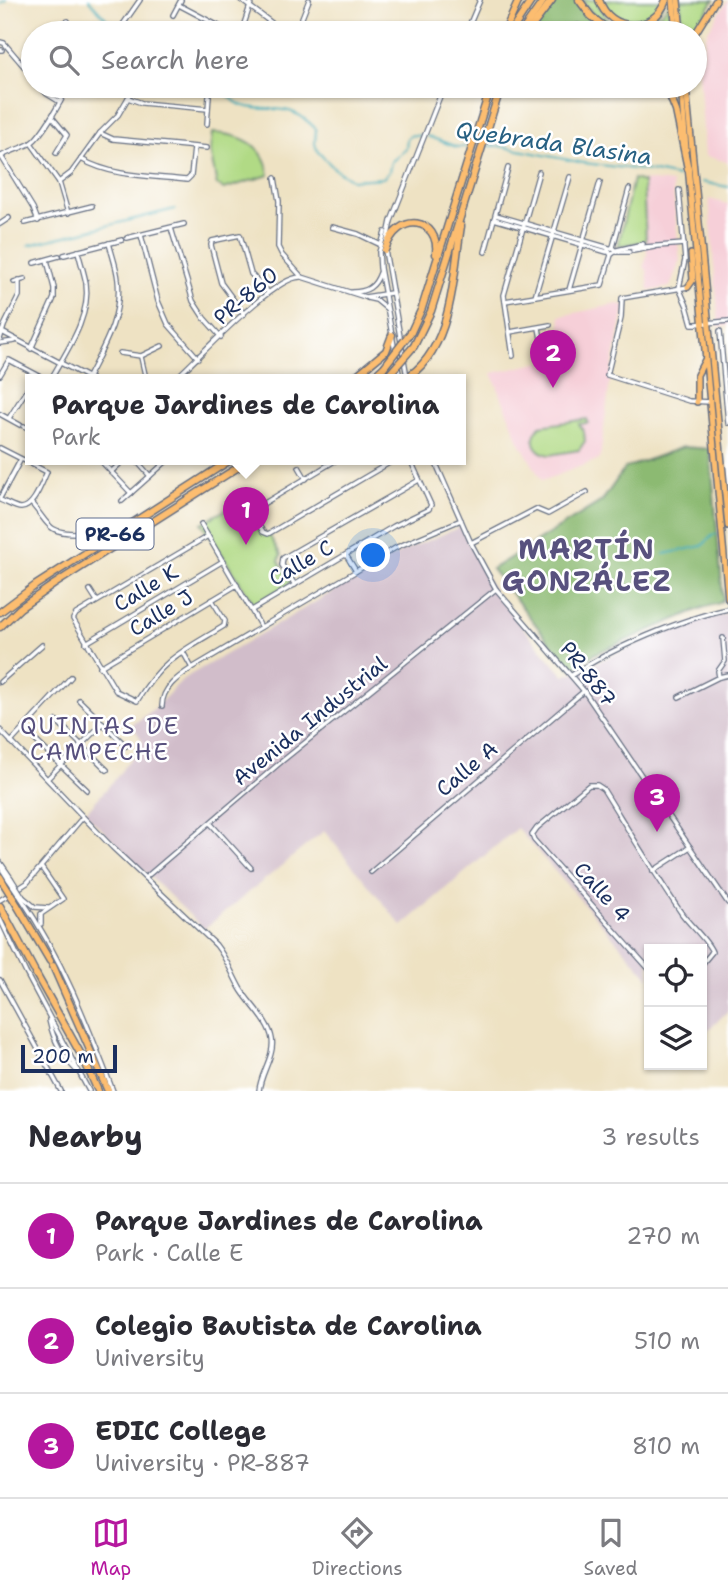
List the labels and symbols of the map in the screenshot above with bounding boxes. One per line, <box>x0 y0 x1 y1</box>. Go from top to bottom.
water label: Quebrada Blasina <box>454 114 654 172</box>
street label: PR-860 <box>208 261 284 331</box>
pin: 2 <box>530 330 576 388</box>
pin: 1 <box>223 487 269 545</box>
road number: PR-66 <box>76 519 154 550</box>
district label: MARTÍN GONZÁLEZ <box>502 529 672 600</box>
street label: Calle C <box>264 533 338 593</box>
your location <box>356 538 390 572</box>
street label: Calle K <box>109 558 184 618</box>
street label: Calle J <box>124 583 198 643</box>
street label: PR-887 <box>554 636 622 712</box>
street label: Avenida Industrial <box>227 650 394 792</box>
district label: QUINTAS DE CAMPECHE <box>20 711 180 767</box>
street label: Calle A <box>430 735 504 803</box>
pin: 3 <box>634 774 680 832</box>
street label: Calle 4 <box>568 856 636 928</box>
scale bar <box>21 1042 117 1074</box>

